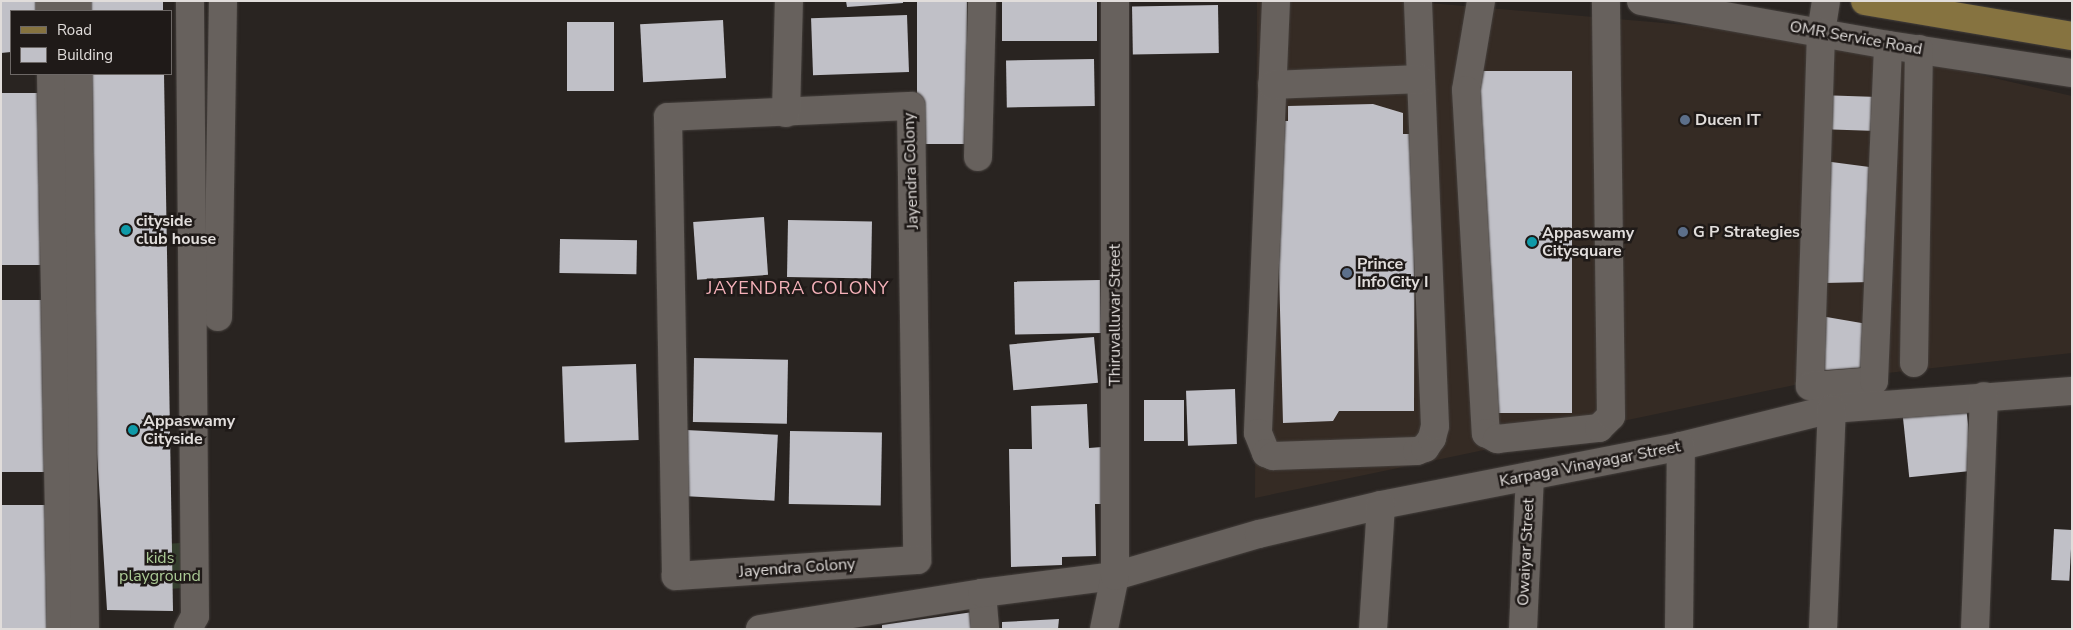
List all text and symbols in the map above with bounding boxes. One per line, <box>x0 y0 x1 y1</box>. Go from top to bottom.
legend <box>10 10 172 75</box>
street label: OMR Service Road <box>1788 17 1924 59</box>
text: Road <box>57 20 92 40</box>
text: Building <box>57 45 113 65</box>
place label: Ducen IT <box>1695 110 1761 130</box>
street label: Jayendra Colony <box>899 112 923 230</box>
marker: Ducen IT <box>1679 114 1691 126</box>
place label: cityside club house <box>136 211 216 249</box>
place label: G P Strategies <box>1693 222 1800 242</box>
place label: Appaswamy Citysquare <box>1542 223 1634 261</box>
marker: cityside club house <box>120 224 132 236</box>
marker: G P Strategies <box>1677 226 1689 238</box>
marker: Appaswamy Citysquare <box>1526 236 1538 248</box>
street label: Thiruvalluvar Street <box>1105 244 1125 386</box>
place label: Prince Info City I <box>1357 254 1428 292</box>
marker: Prince Info City I <box>1341 267 1353 279</box>
district label: JAYENDRA COLONY <box>705 277 891 299</box>
place label: Appaswamy Cityside <box>143 411 235 449</box>
marker: Appaswamy Cityside <box>127 424 139 436</box>
street label: Karpaga Vinayagar Street <box>1498 437 1682 491</box>
street label: Owaiyar Street <box>1514 498 1538 606</box>
park label: kids playground <box>119 548 201 586</box>
street label: Jayendra Colony <box>738 554 856 582</box>

